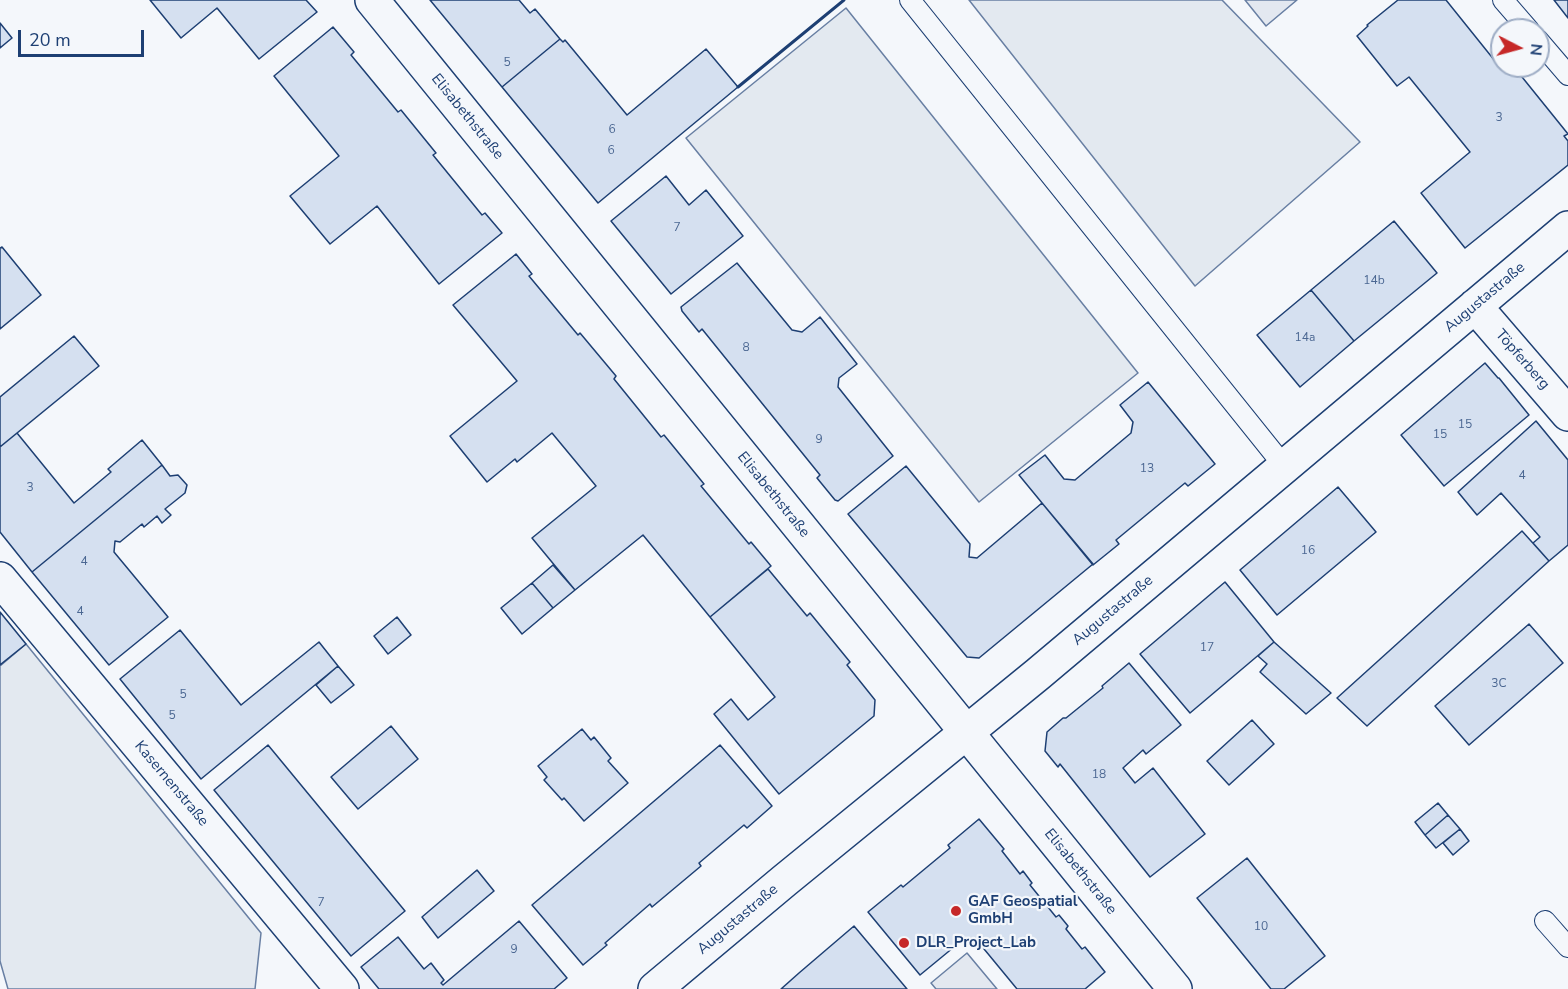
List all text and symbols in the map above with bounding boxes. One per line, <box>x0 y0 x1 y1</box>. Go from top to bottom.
scale bar <box>21 18 147 56</box>
north arrow <box>1490 18 1550 78</box>
text: 20 m <box>29 28 71 52</box>
text: N <box>1524 43 1547 57</box>
house number: 5 <box>503 56 511 70</box>
street label: Elisabethstraße <box>427 70 507 164</box>
house number: 3 <box>1495 111 1503 125</box>
house number: 6 <box>608 123 616 137</box>
house number: 6 <box>607 144 615 158</box>
house number: 7 <box>673 221 681 235</box>
street label: Augustastraße <box>1441 259 1529 337</box>
house number: 14b <box>1363 274 1385 288</box>
street label: Töpferberg <box>1491 326 1553 394</box>
house number: 14a <box>1295 331 1315 345</box>
house number: 8 <box>742 341 750 355</box>
house number: 15 <box>1458 418 1472 432</box>
house number: 15 <box>1433 428 1447 442</box>
house number: 9 <box>815 433 823 447</box>
street label: Elisabethstraße <box>733 448 813 542</box>
house number: 13 <box>1140 462 1154 476</box>
house number: 4 <box>1518 469 1526 483</box>
house number: 3 <box>26 481 34 495</box>
house number: 16 <box>1301 544 1315 558</box>
house number: 4 <box>80 555 88 569</box>
street label: Augustastraße <box>1069 572 1157 650</box>
house number: 4 <box>76 605 84 619</box>
house number: 17 <box>1200 641 1214 655</box>
house number: 3C <box>1491 677 1507 691</box>
house number: 5 <box>179 688 187 702</box>
house number: 5 <box>168 709 176 723</box>
street label: Kasernenstraße <box>130 738 212 830</box>
house number: 18 <box>1092 768 1106 782</box>
street label: Elisabethstraße <box>1040 825 1120 919</box>
street label: Augustastraße <box>694 881 782 959</box>
place label: GAF Geospatial GmbH <box>968 893 1078 928</box>
house number: 7 <box>317 896 325 910</box>
marker: GAF Geospatial GmbH <box>949 904 963 918</box>
house number: 10 <box>1254 920 1268 934</box>
place label: DLR_Project_Lab <box>916 934 1036 952</box>
marker: DLR_Project_Lab <box>897 936 911 950</box>
house number: 9 <box>510 943 518 957</box>

